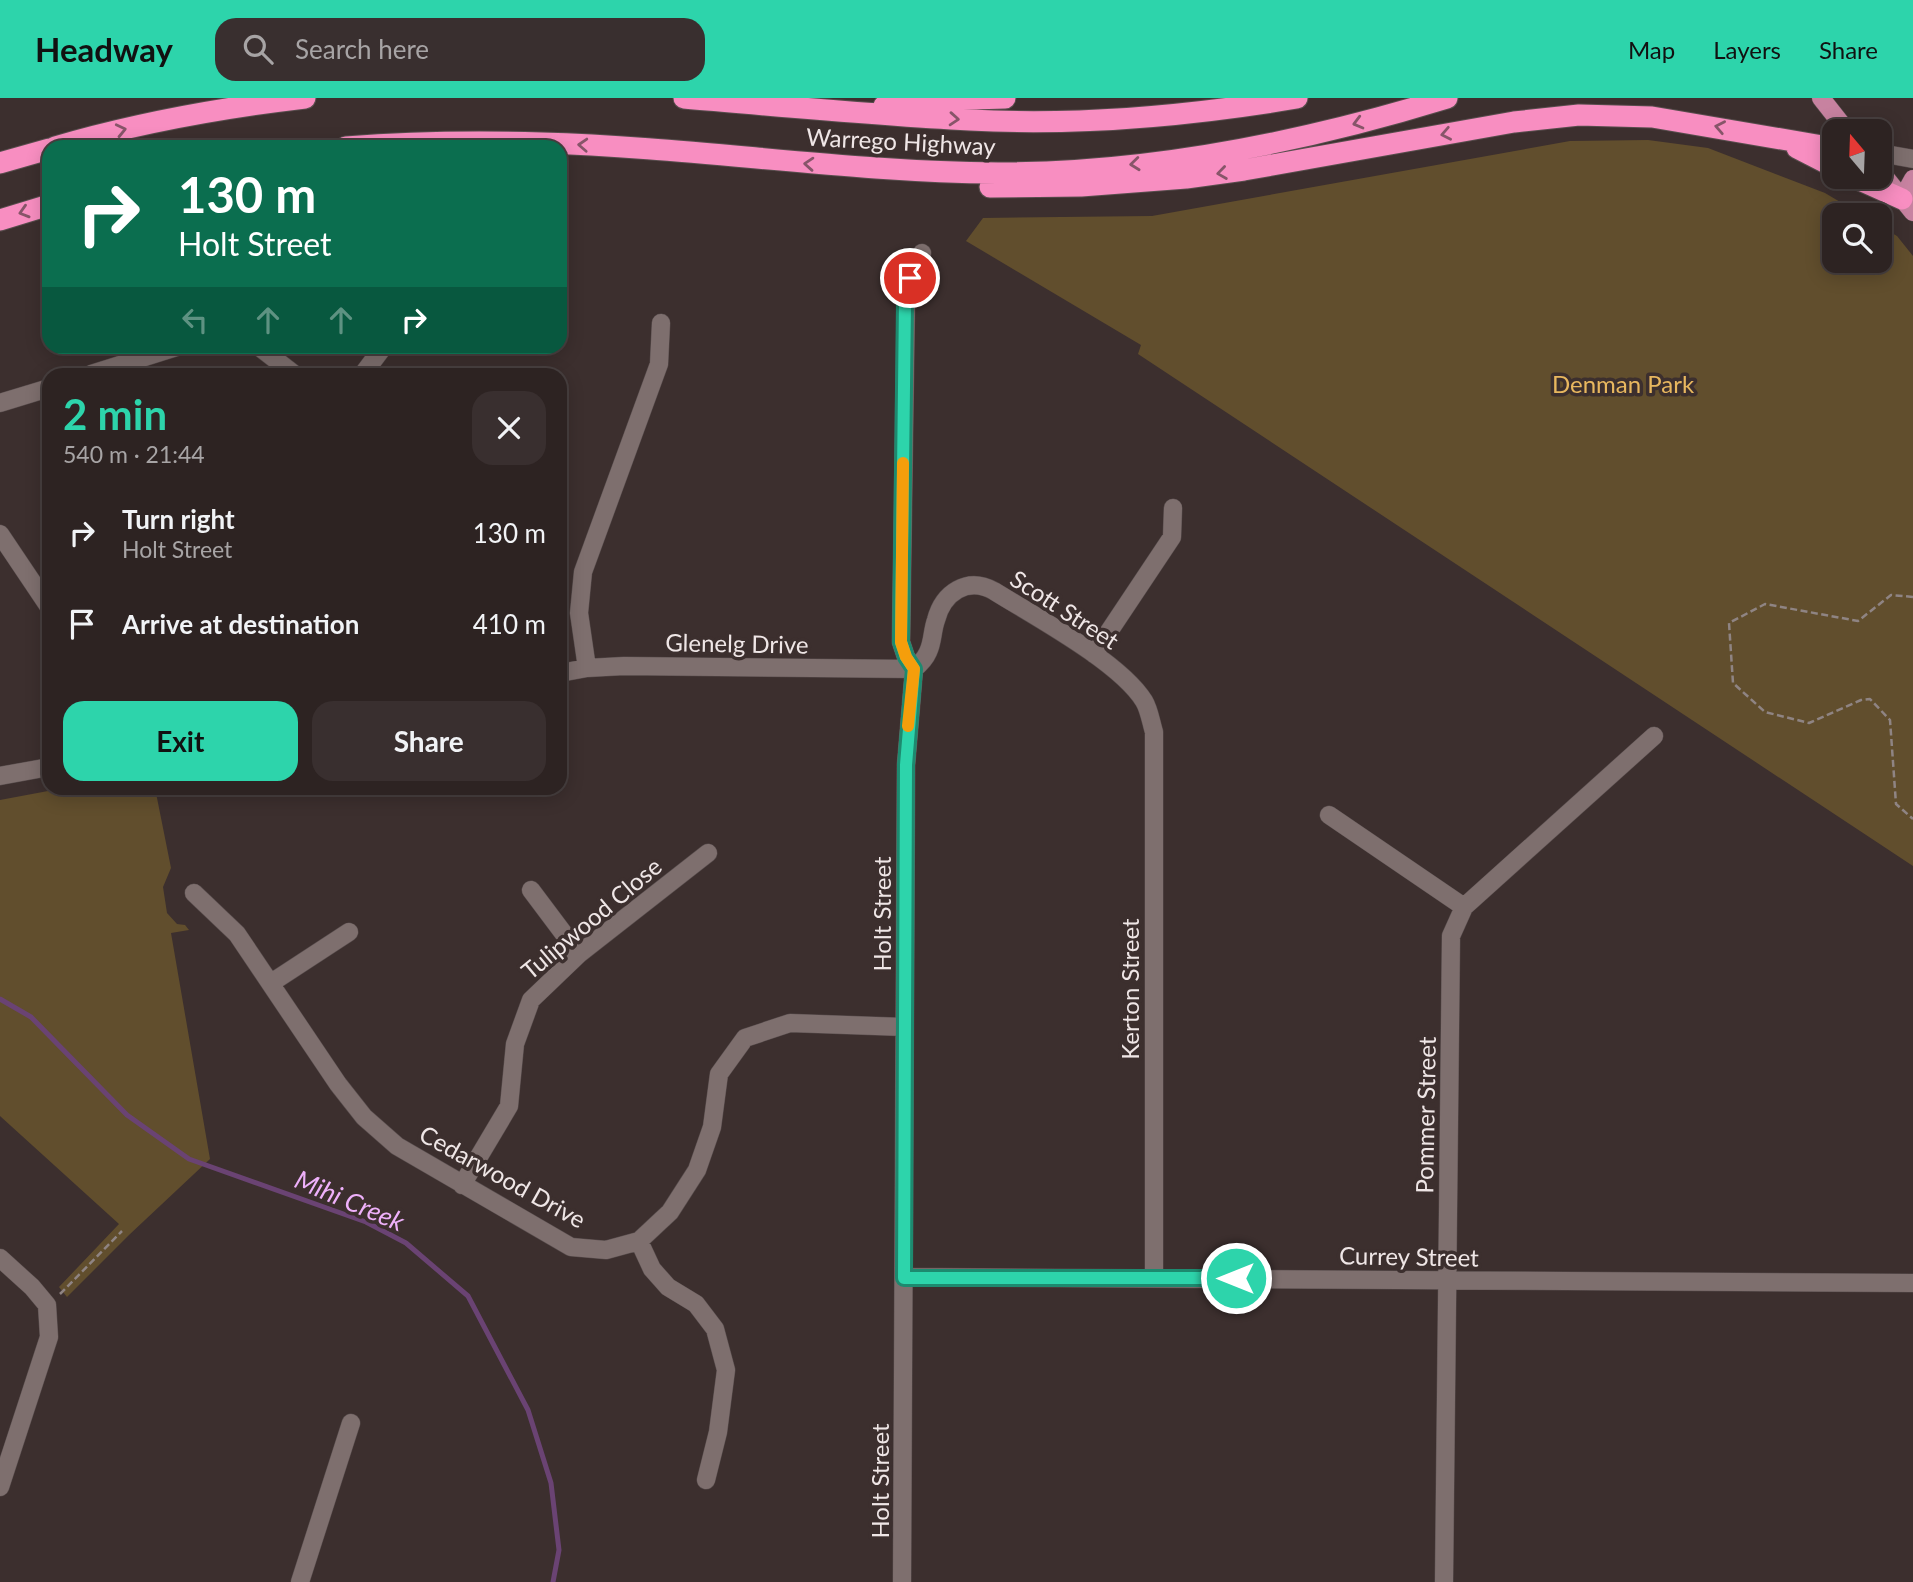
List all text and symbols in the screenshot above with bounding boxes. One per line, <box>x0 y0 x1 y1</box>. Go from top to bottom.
search box <box>215 18 705 81</box>
text: Headway <box>35 29 173 69</box>
icon: search <box>239 30 277 68</box>
text: Search here <box>295 33 429 65</box>
text: Map <box>1628 35 1675 64</box>
text: Layers <box>1713 35 1781 64</box>
text: Share <box>1819 35 1878 64</box>
one-way arrow <box>949 111 960 126</box>
one-way arrow <box>1352 115 1364 129</box>
north arrow <box>1822 119 1892 189</box>
map controls <box>1822 119 1892 273</box>
one-way arrow <box>1714 121 1726 136</box>
street label: Warrego Highway <box>806 122 997 160</box>
one-way arrow <box>115 123 127 138</box>
one-way arrow <box>1440 125 1452 140</box>
one-way arrow <box>577 138 588 153</box>
one-way arrow <box>1129 156 1140 171</box>
one-way arrow <box>803 157 814 172</box>
text: 130 m <box>178 165 316 223</box>
one-way arrow <box>1217 166 1228 181</box>
icon: right <box>63 168 154 259</box>
button: search <box>1822 203 1892 273</box>
one-way arrow <box>19 204 31 219</box>
text: Holt Street <box>178 224 332 263</box>
pin <box>880 248 940 308</box>
icon: arrive <box>891 259 929 297</box>
icon: left <box>176 301 214 339</box>
icon: ahead <box>249 301 287 339</box>
icon: ahead <box>322 301 360 339</box>
icon: right <box>395 301 433 339</box>
park label: Denman Park <box>1552 369 1695 398</box>
text: 2 min <box>63 389 167 439</box>
button: close <box>472 391 546 465</box>
text: 540 m · 21:44 <box>63 440 205 468</box>
text: Turn right <box>122 503 235 535</box>
icon: right <box>63 514 101 552</box>
text: 130 m <box>473 517 546 549</box>
text: Holt Street <box>122 535 232 563</box>
street label: Scott Street <box>1005 563 1125 655</box>
icon: arrive <box>63 605 101 643</box>
text: Arrive at destination <box>122 608 359 640</box>
text: 410 m <box>473 608 546 640</box>
street label: Glenelg Drive <box>665 627 809 659</box>
button: Exit <box>63 701 298 781</box>
button: Share <box>312 701 546 781</box>
street label: Tulipwood Close <box>515 851 667 985</box>
street label: Holt Street <box>867 856 896 972</box>
street label: Kerton Street <box>1115 918 1144 1060</box>
street label: Pommer Street <box>1409 1036 1441 1194</box>
street label: Cedarwood Drive <box>415 1118 591 1234</box>
water label: Mihi Creek <box>290 1163 410 1238</box>
street label: Currey Street <box>1339 1240 1479 1272</box>
position arrow <box>1199 1241 1273 1315</box>
street label: Holt Street <box>865 1423 894 1539</box>

